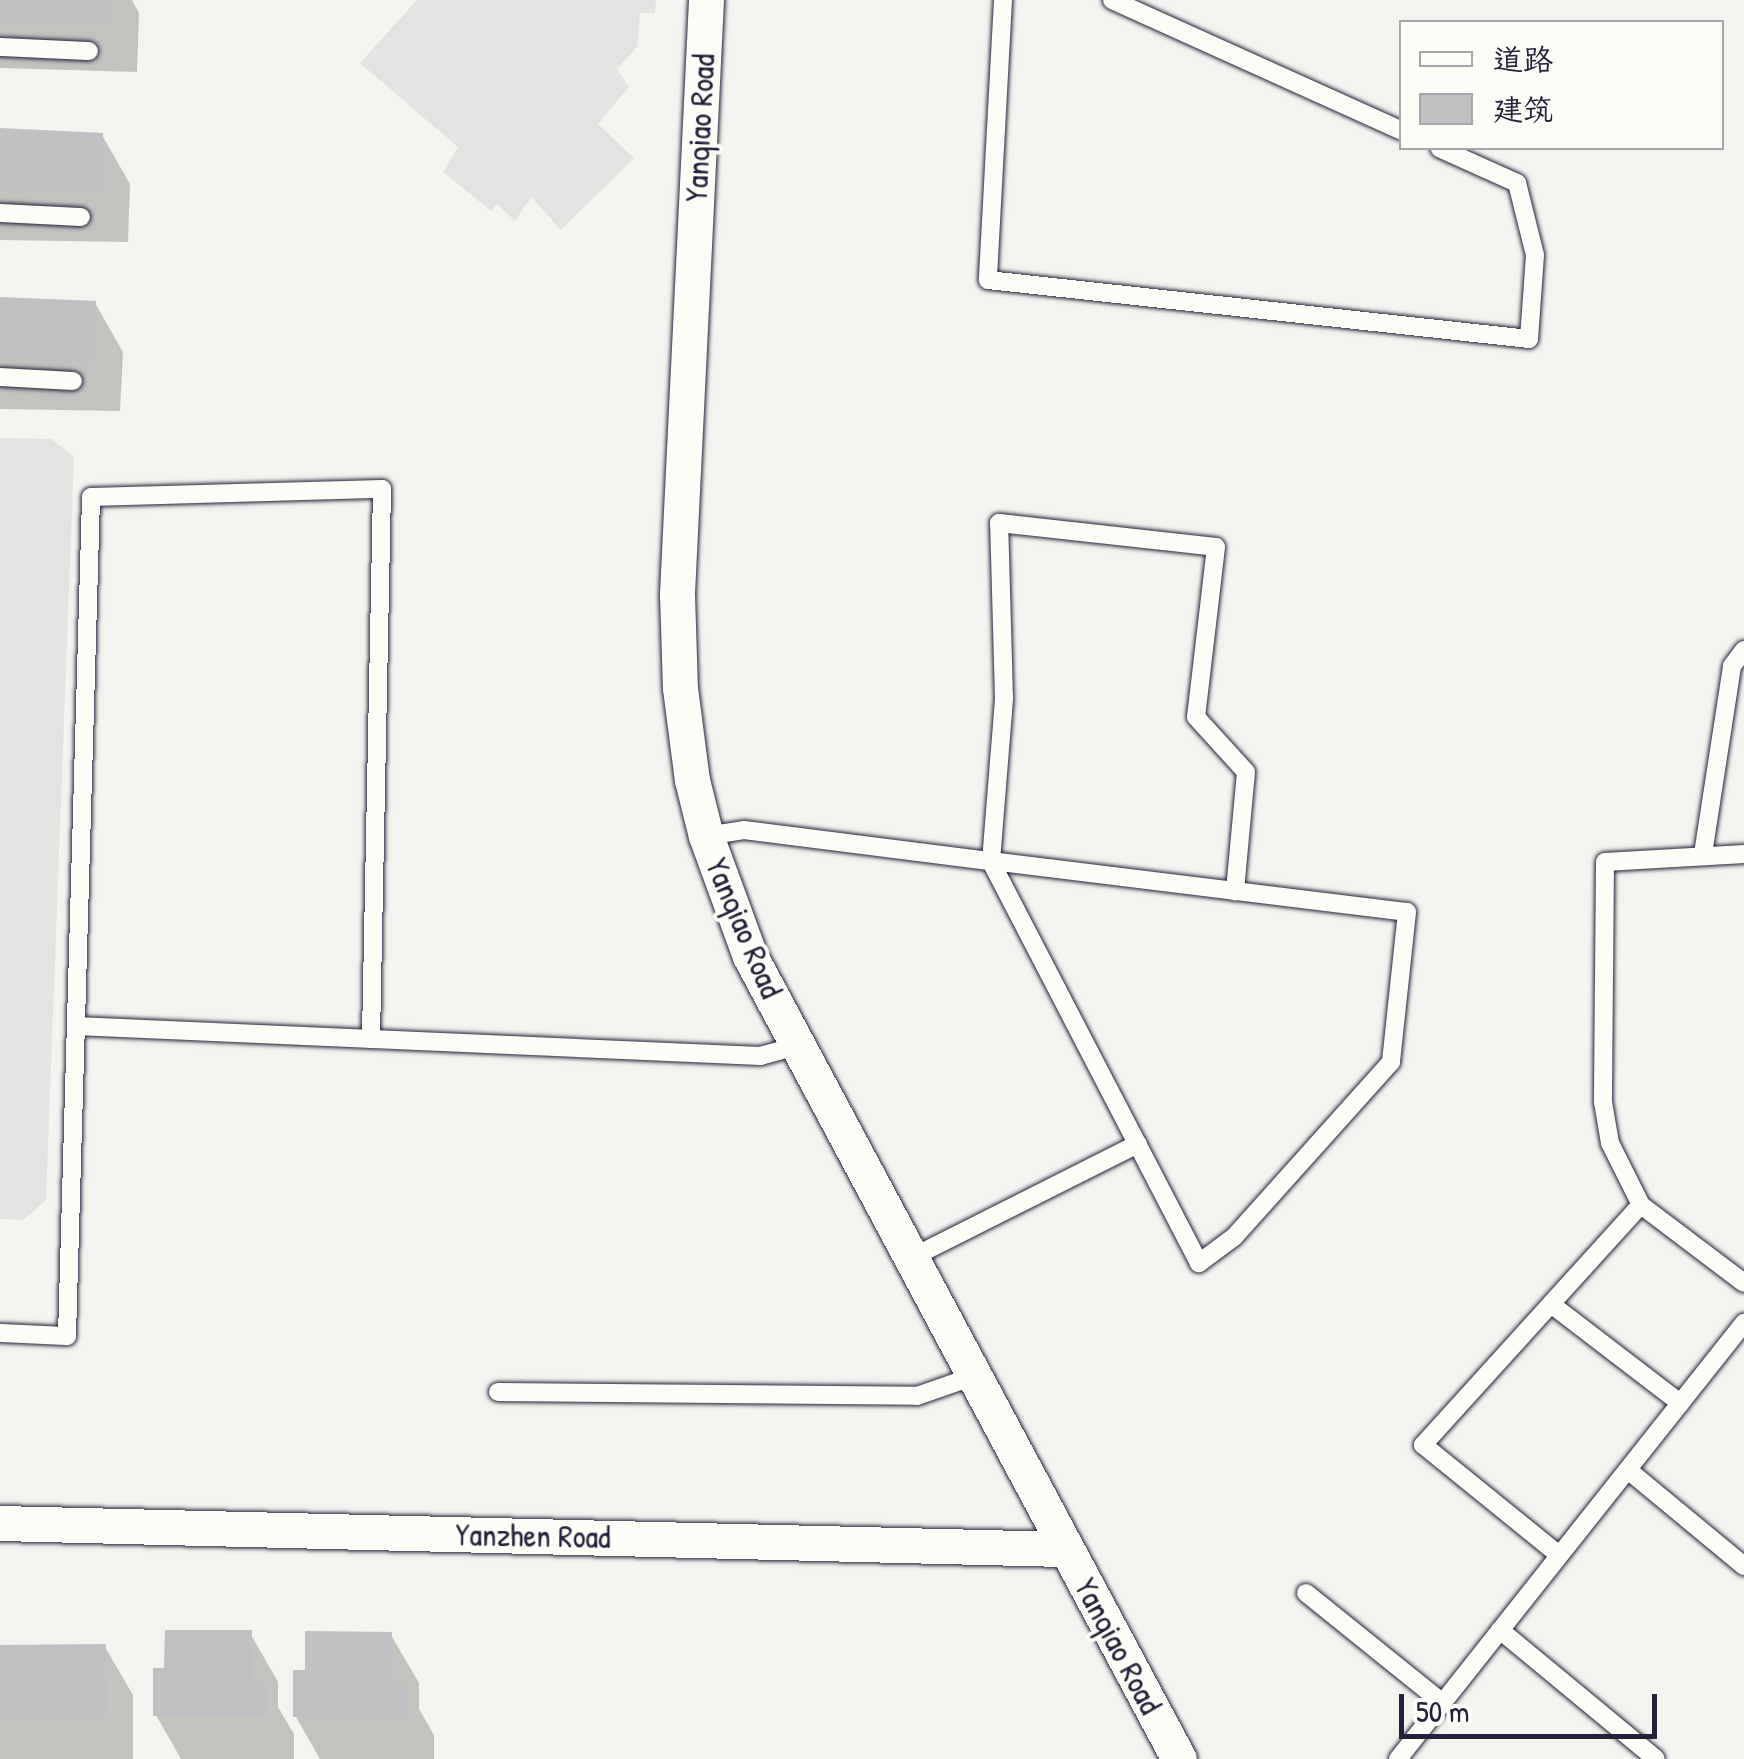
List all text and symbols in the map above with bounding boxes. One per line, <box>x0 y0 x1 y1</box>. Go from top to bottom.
legend <box>1399 20 1724 150</box>
text: 道路 <box>1493 39 1553 79</box>
street label: Yanqiao Road <box>677 53 723 203</box>
text: 建筑 <box>1493 89 1553 129</box>
street label: Yanqiao Road <box>697 852 791 1004</box>
street label: Yanzhen Road <box>455 1515 611 1557</box>
street label: Yanqiao Road <box>1066 1571 1170 1721</box>
scale bar <box>1404 1674 1662 1736</box>
text: 50 m <box>1416 1691 1469 1731</box>

